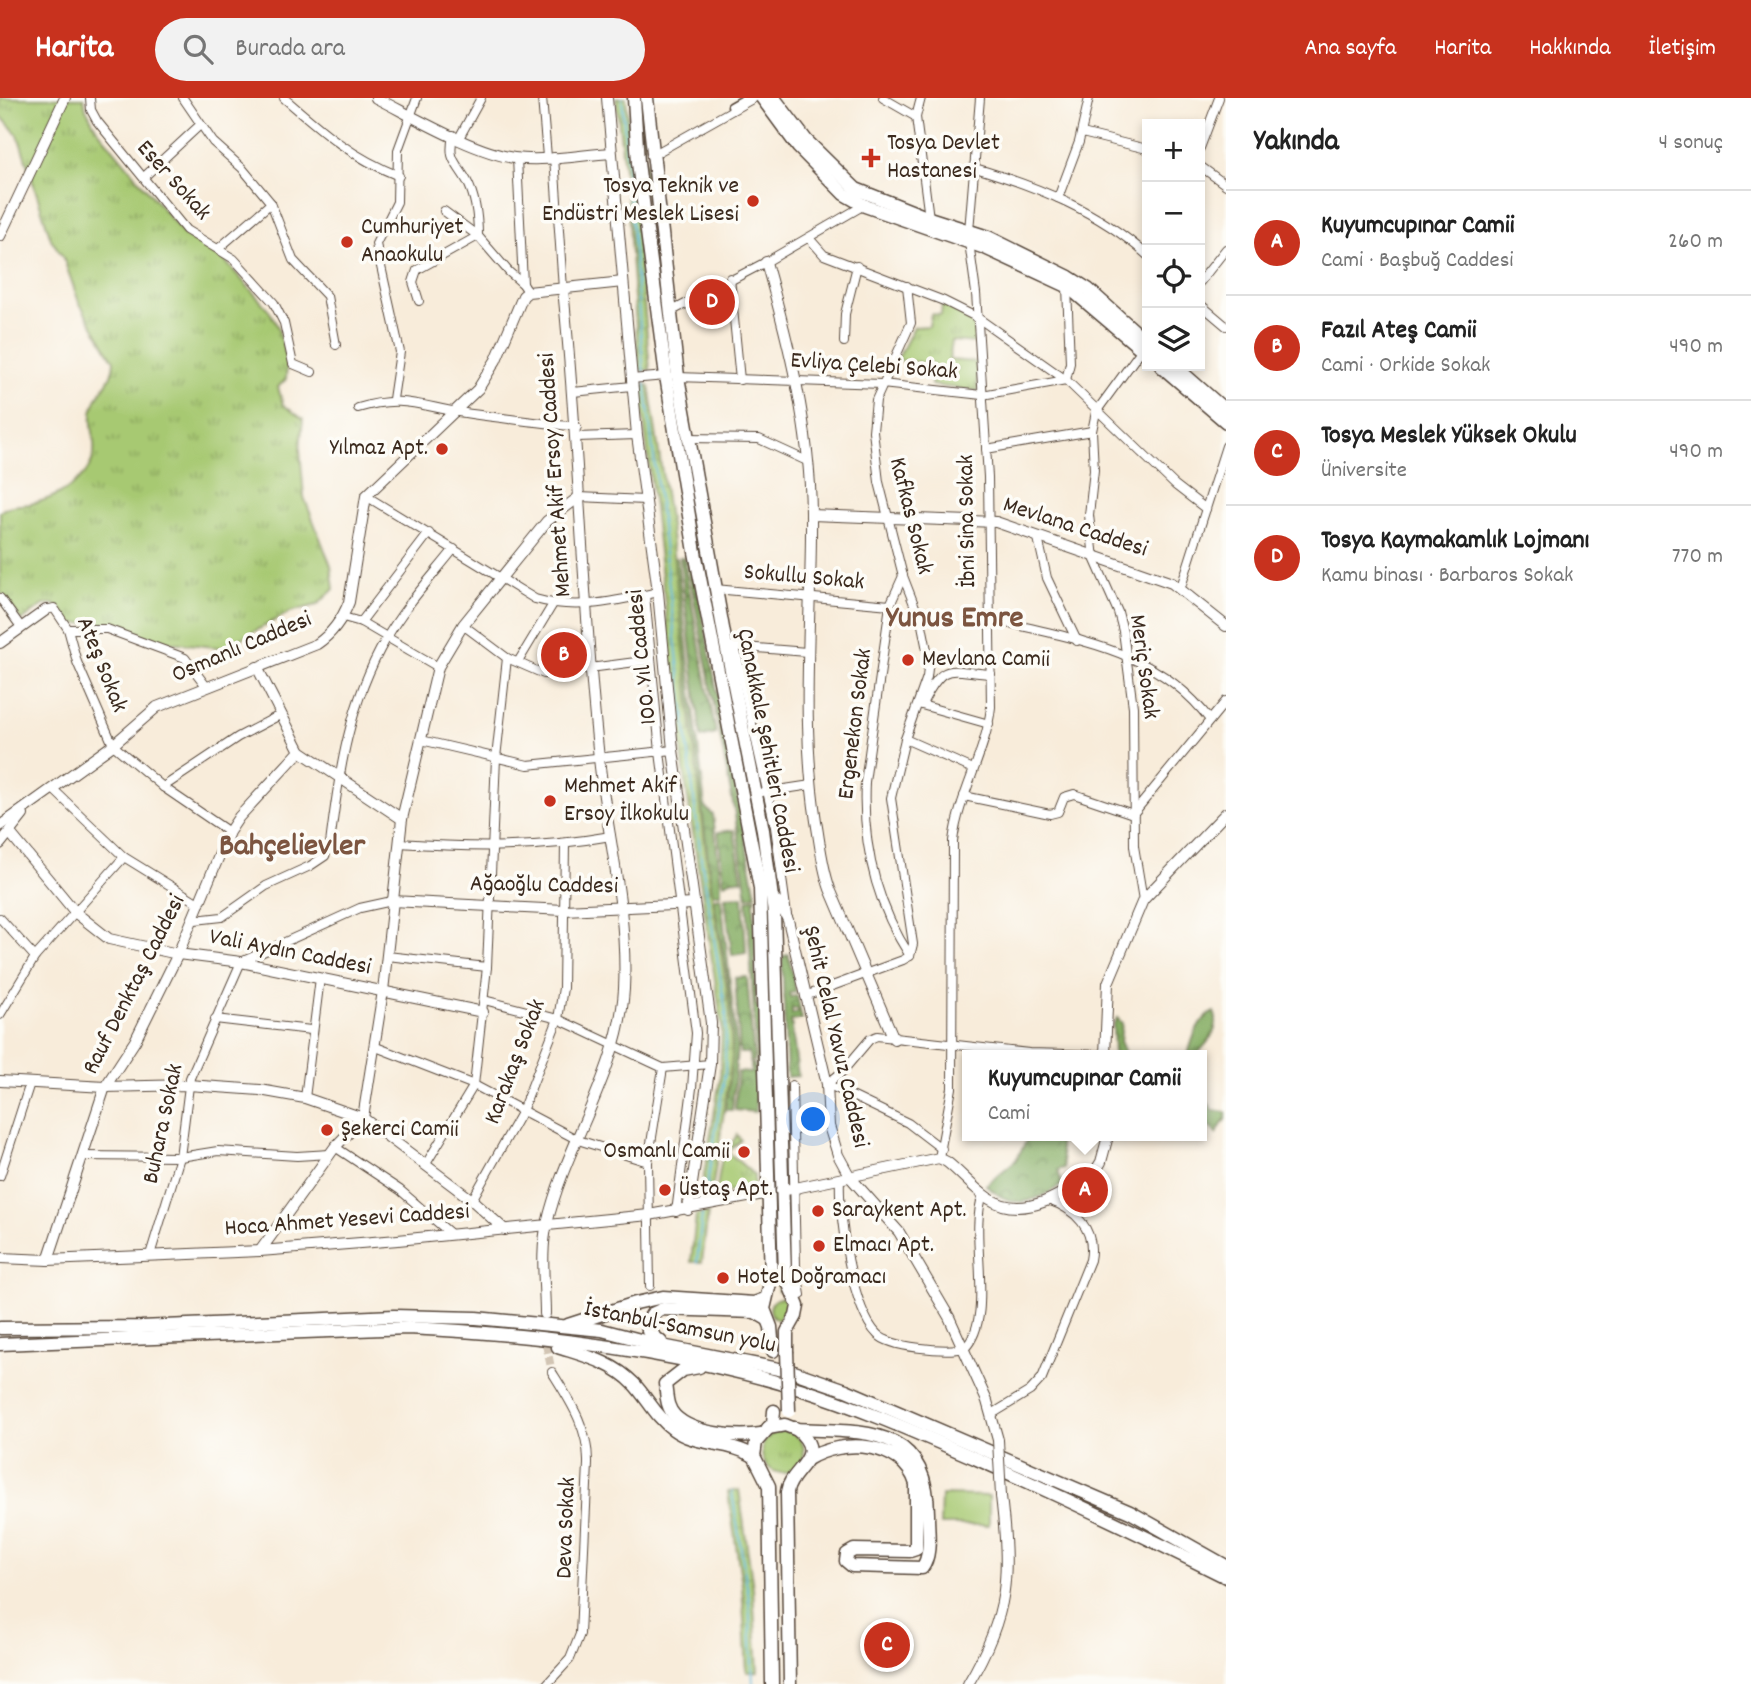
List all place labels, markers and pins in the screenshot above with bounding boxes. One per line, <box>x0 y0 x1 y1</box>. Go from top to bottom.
place label: Tosya Devlet Hastanesi <box>887 127 1000 189</box>
marker: Tosya Devlet Hastanesi <box>861 148 881 168</box>
place label: Tosya Teknik ve Endüstri Meslek Lisesi <box>542 170 739 232</box>
marker: Tosya Teknik ve Endüstri Meslek Lisesi <box>745 193 761 209</box>
place label: Cumhuriyet Anaokulu <box>361 211 464 273</box>
marker: Cumhuriyet Anaokulu <box>339 234 355 250</box>
pin: D <box>689 276 735 328</box>
place label: Yılmaz Apt. <box>330 432 428 466</box>
marker: Yılmaz Apt. <box>434 441 450 457</box>
pin: B <box>541 629 587 681</box>
place label: Mevlana Camii <box>922 643 1050 677</box>
marker: Mevlana Camii <box>900 652 916 668</box>
place label: Mehmet Akif Ersoy İlkokulu <box>564 770 689 832</box>
marker: Mehmet Akif Ersoy İlkokulu <box>542 793 558 809</box>
place label: Şekerci Camii <box>341 1113 459 1147</box>
marker: Şekerci Camii <box>319 1122 335 1138</box>
place label: Osmanlı Camii <box>603 1135 730 1169</box>
marker: Osmanlı Camii <box>736 1144 752 1160</box>
pin: A <box>1062 1164 1108 1216</box>
place label: Üstaş Apt. <box>679 1173 773 1207</box>
marker: Üstaş Apt. <box>657 1182 673 1198</box>
place label: Saraykent Apt. <box>832 1194 967 1228</box>
marker: Saraykent Apt. <box>810 1203 826 1219</box>
place label: Elmacı Apt. <box>833 1229 934 1263</box>
marker: Elmacı Apt. <box>811 1238 827 1254</box>
place label: Hotel Doğramacı <box>737 1261 886 1295</box>
marker: Hotel Doğramacı <box>715 1270 731 1286</box>
pin: C <box>864 1619 910 1671</box>

